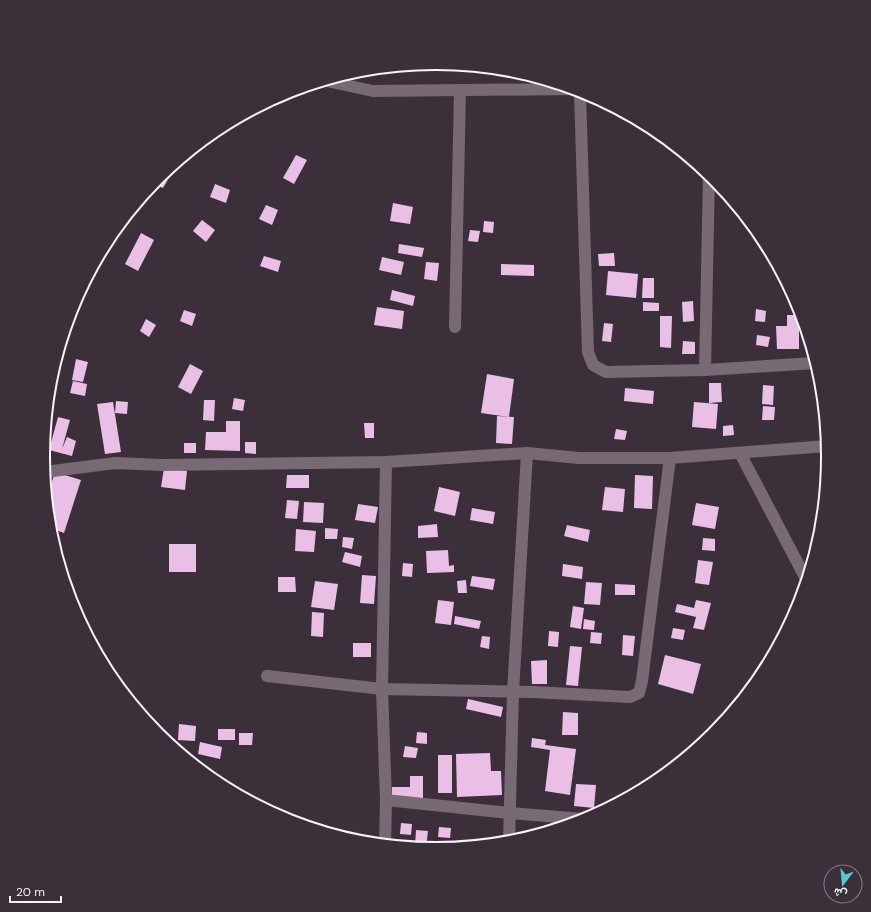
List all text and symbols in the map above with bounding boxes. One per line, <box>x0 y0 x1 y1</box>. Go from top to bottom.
north arrow <box>823 864 863 904</box>
scale bar <box>10 878 61 904</box>
text: 20 m <box>16 884 45 900</box>
text: ش <box>832 885 849 902</box>

